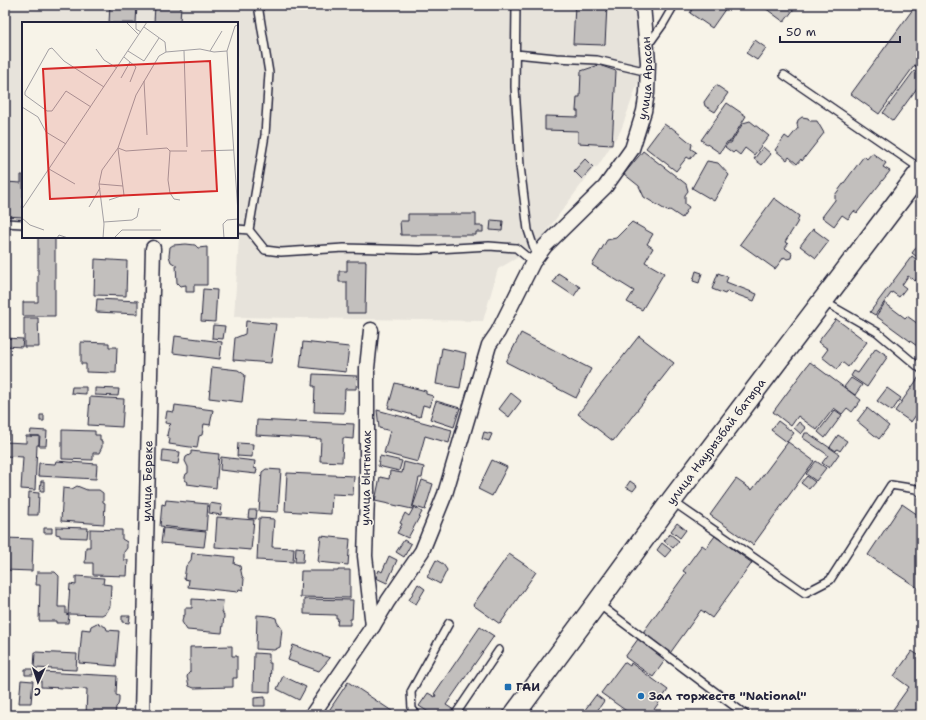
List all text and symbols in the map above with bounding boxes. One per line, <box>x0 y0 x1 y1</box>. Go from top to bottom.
scale bar <box>780 18 900 44</box>
inset map <box>22 22 238 238</box>
text: 50 m <box>786 24 816 40</box>
street label: улица Арасан <box>634 36 656 122</box>
street label: улица Наурызбай батыра <box>663 375 770 508</box>
street label: улица Ынтымак <box>357 430 375 526</box>
street label: улица Береке <box>139 440 156 522</box>
north arrow <box>18 662 58 702</box>
place label: ГАИ <box>516 679 540 695</box>
marker: ГАИ <box>503 682 513 692</box>
text: С <box>33 684 41 699</box>
place label: Зал торжеств "National" <box>649 688 806 704</box>
marker: Зал торжеств "National" <box>636 691 646 701</box>

